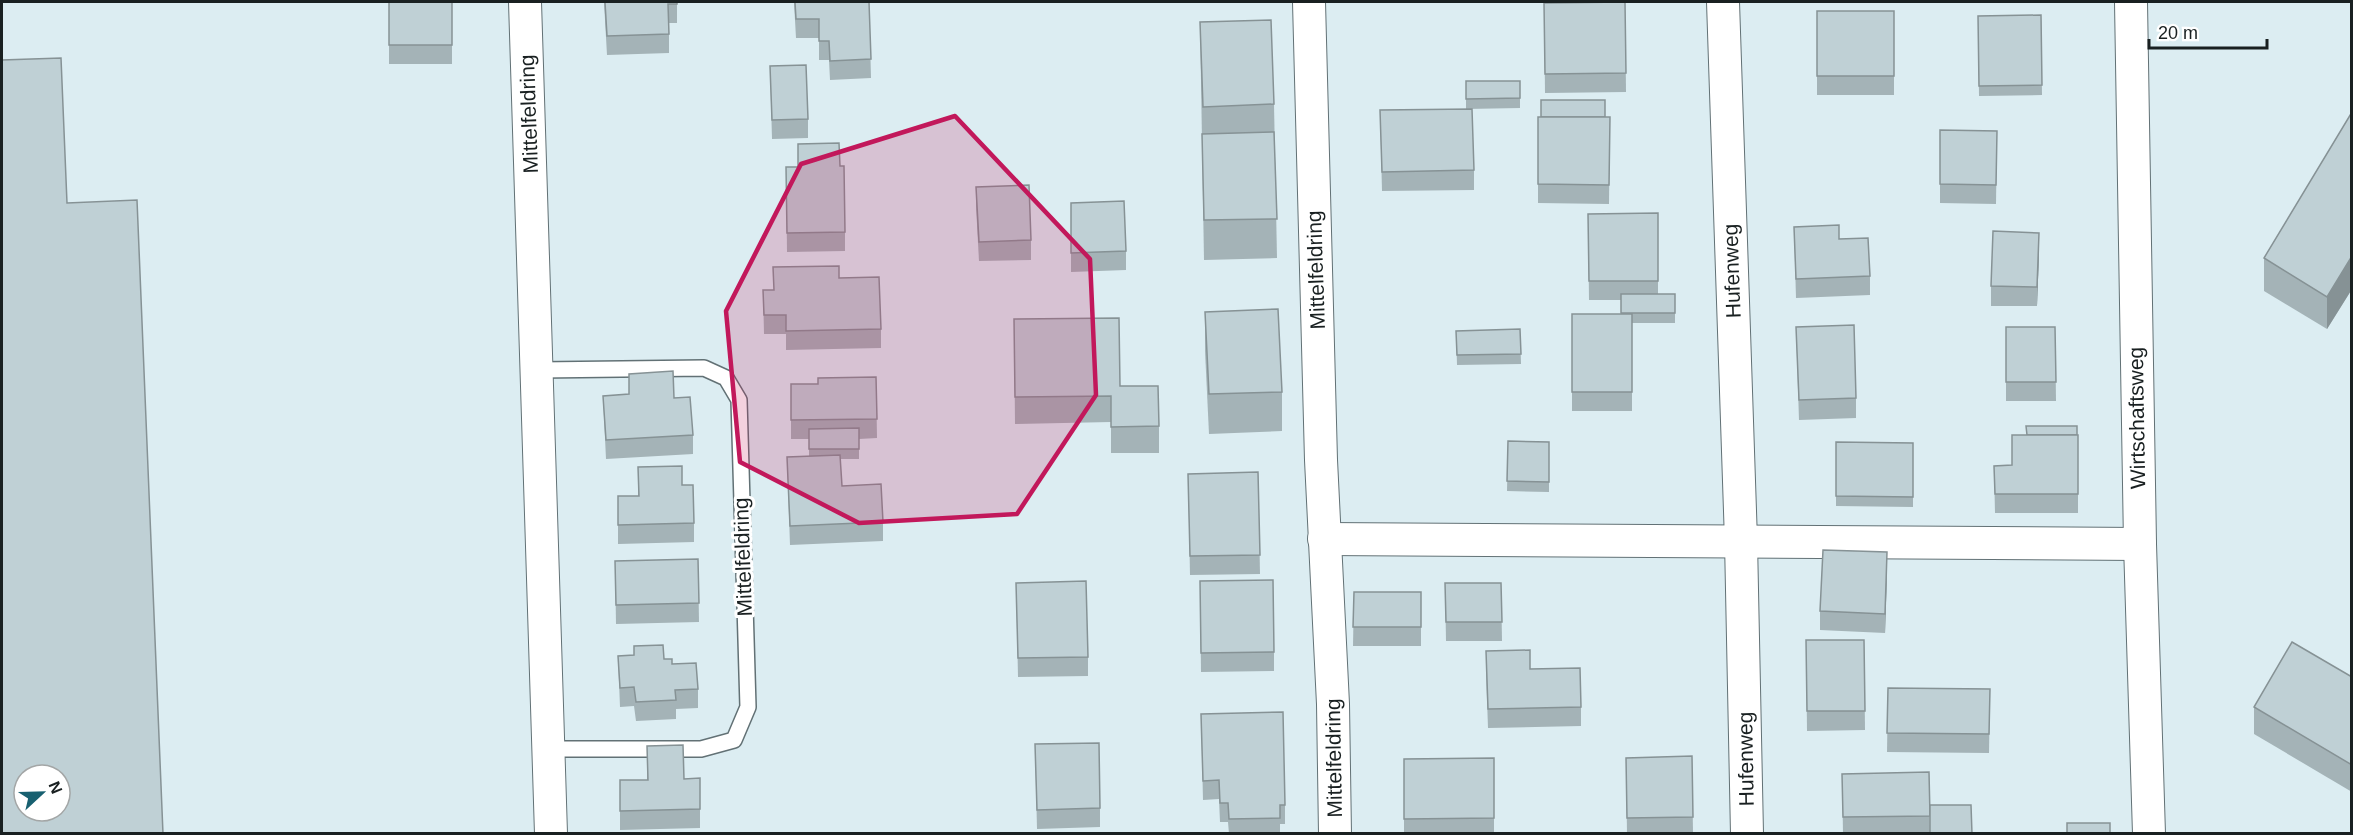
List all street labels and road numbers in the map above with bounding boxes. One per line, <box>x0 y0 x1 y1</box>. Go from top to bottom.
street label: Mittelfeldring <box>515 54 542 174</box>
street label: Mittelfeldring <box>1302 210 1329 330</box>
street label: Hufenweg <box>1718 223 1745 319</box>
street label: Wirtschaftsweg <box>2124 347 2149 489</box>
street label: Mittelfeldring <box>729 497 756 617</box>
street label: Mittelfeldring <box>1321 698 1346 818</box>
street label: Hufenweg <box>1733 712 1758 806</box>

